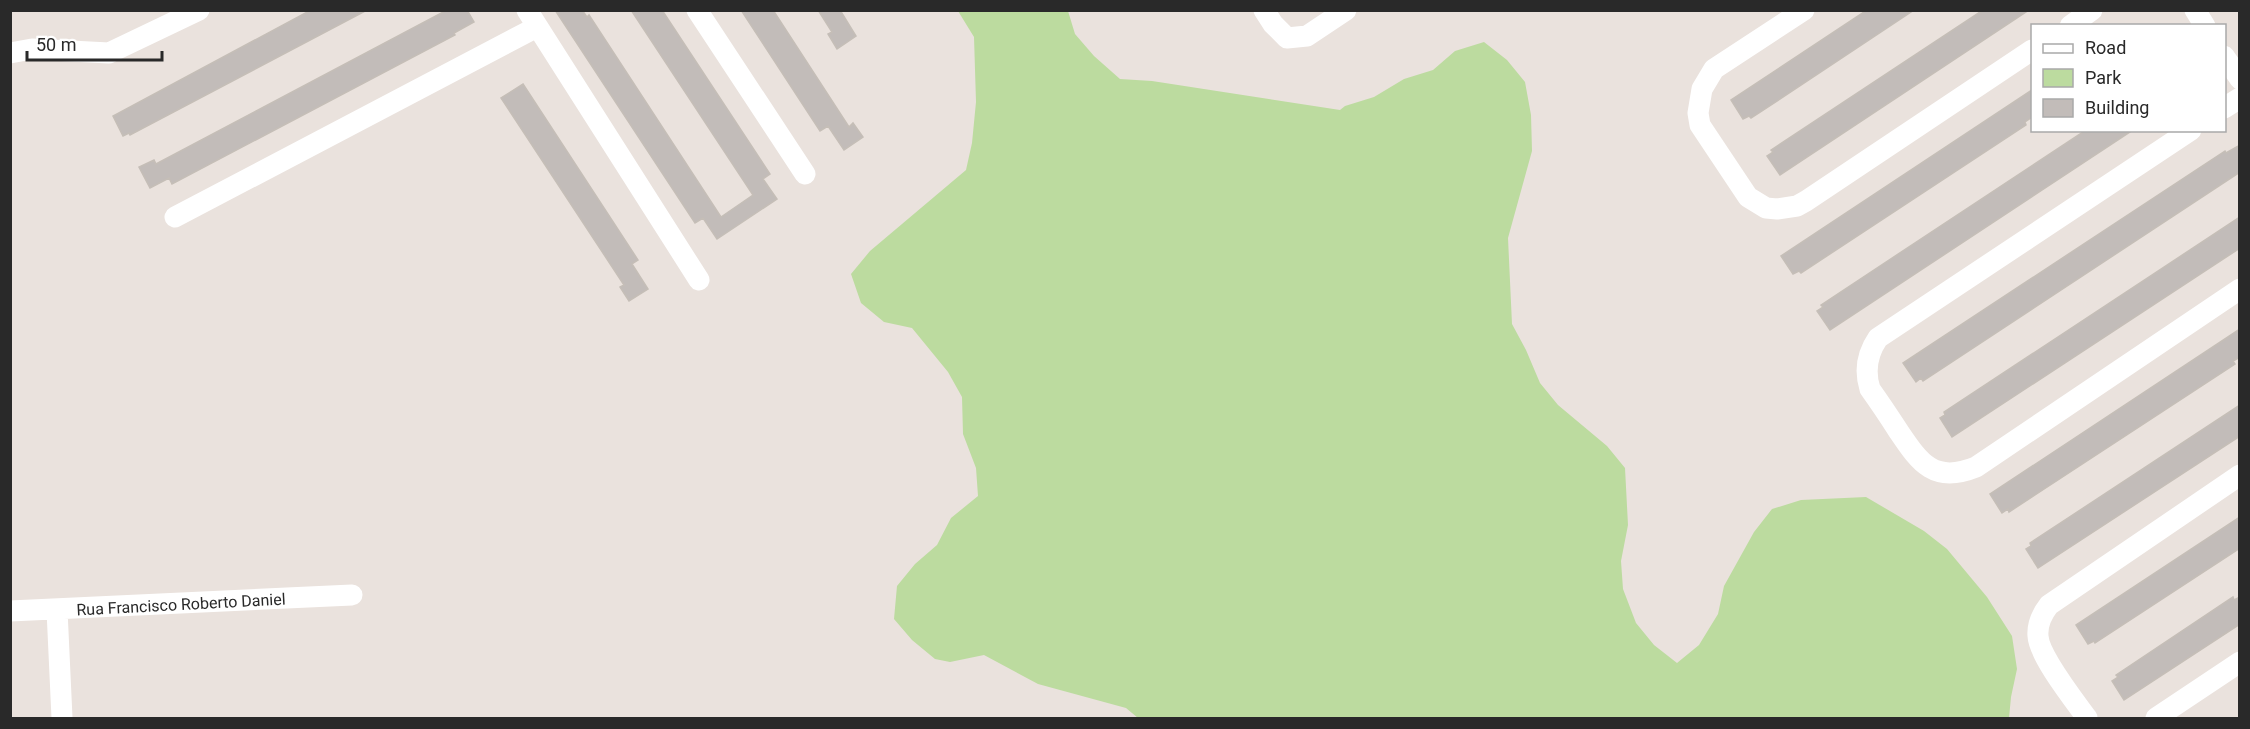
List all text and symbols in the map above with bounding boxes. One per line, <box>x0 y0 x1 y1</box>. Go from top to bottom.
scale bar <box>27 24 162 62</box>
legend <box>2031 24 2226 132</box>
text: 50 m <box>36 34 76 55</box>
text: Road <box>2085 37 2126 58</box>
text: Park <box>2085 67 2122 88</box>
text: Building <box>2085 97 2149 118</box>
street label: Rua Francisco Roberto Daniel <box>76 590 286 619</box>

